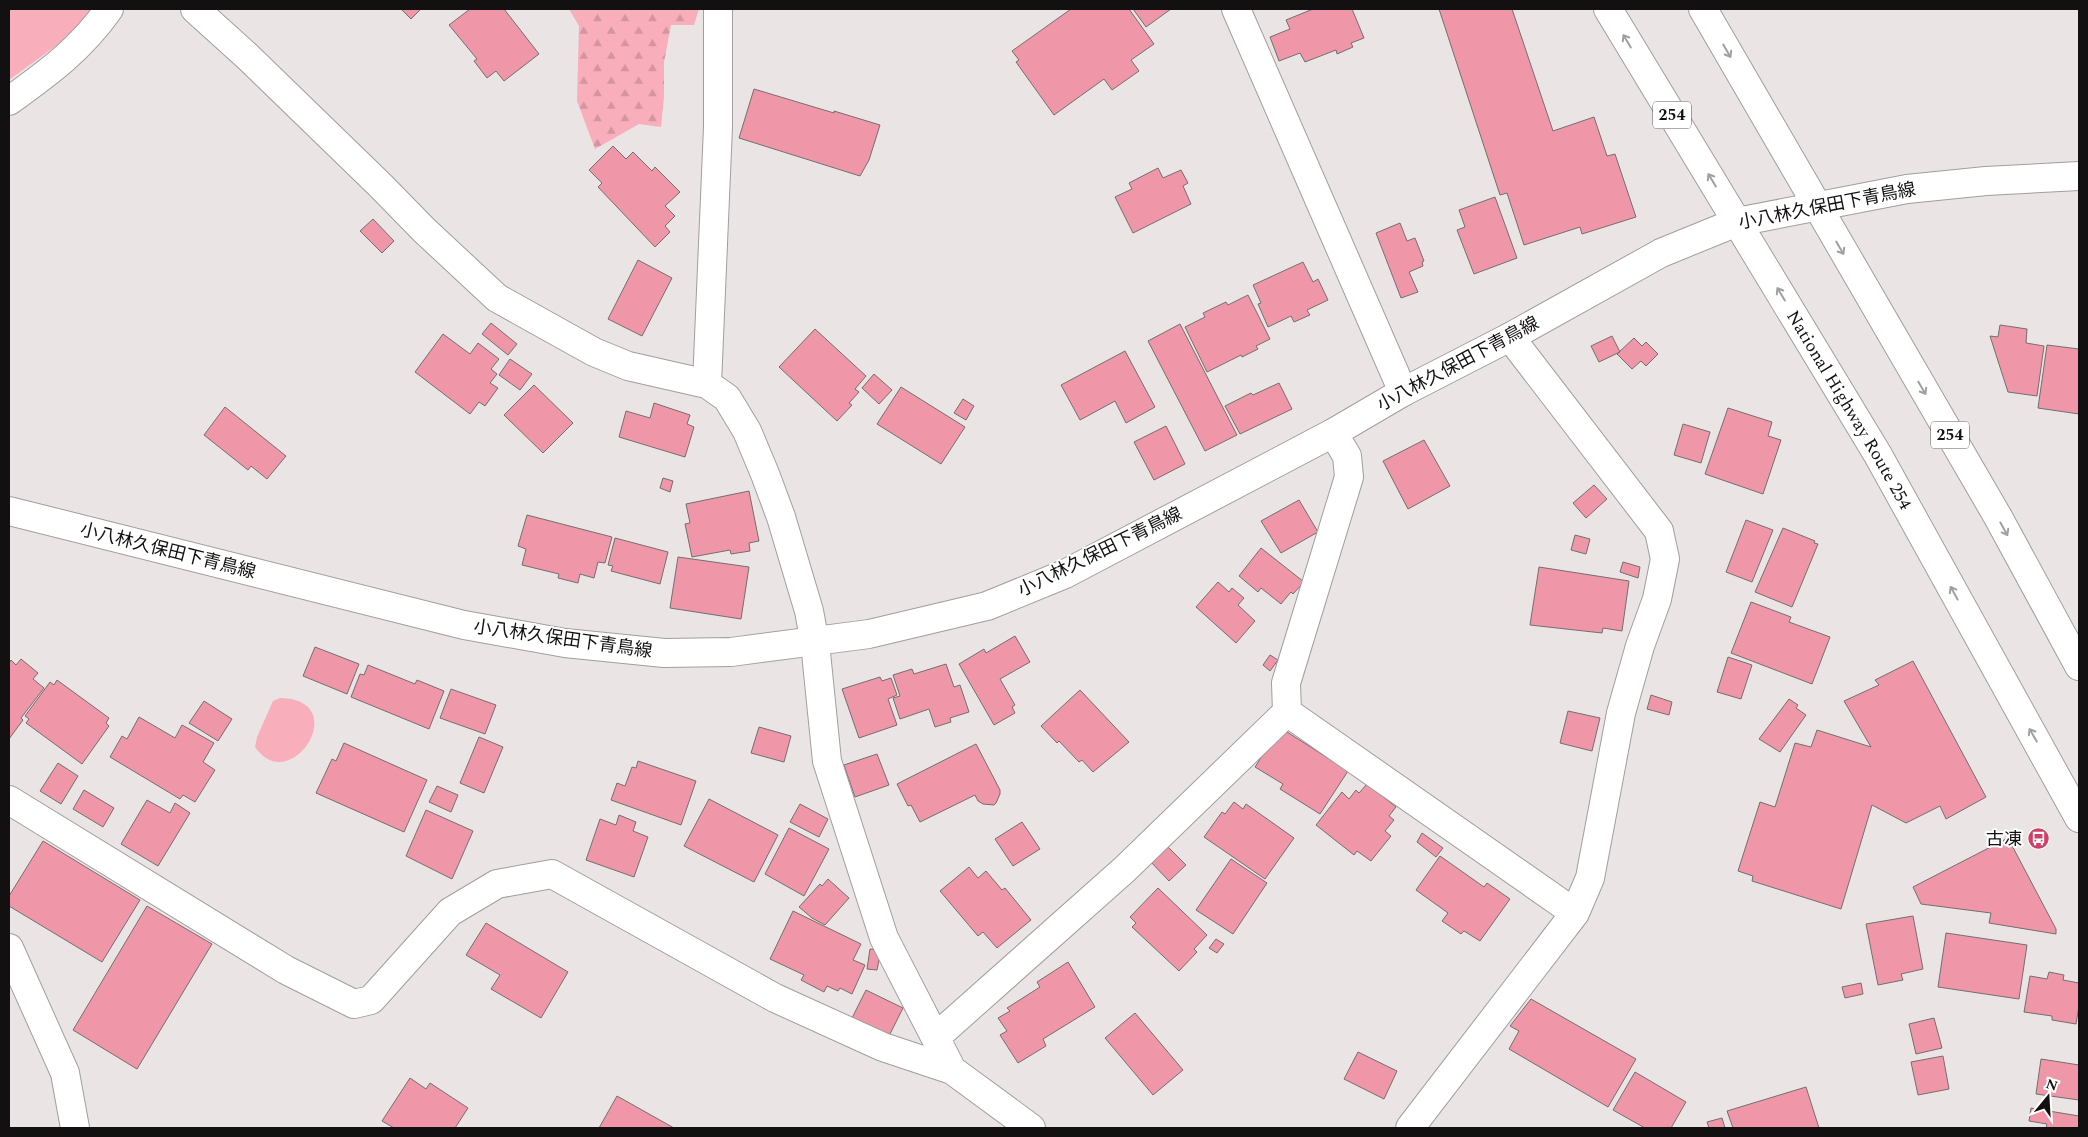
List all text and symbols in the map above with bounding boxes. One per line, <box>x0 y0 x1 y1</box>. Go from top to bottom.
one-way arrow <box>1622 35 1632 49</box>
one-way arrow <box>1723 43 1732 58</box>
road number: 254 <box>1653 102 1691 128</box>
one-way arrow <box>1706 174 1716 188</box>
street label: 小八林久保田下青鳥線 <box>1736 176 1918 236</box>
one-way arrow <box>1836 240 1846 254</box>
one-way arrow <box>1775 287 1786 301</box>
street label: National Highway Route 254 <box>1780 305 1919 514</box>
street label: 小八林久保田下青鳥線 <box>1372 310 1544 418</box>
one-way arrow <box>1918 381 1928 395</box>
road number: 254 <box>1931 422 1969 448</box>
street label: 小八林久保田下青鳥線 <box>1013 500 1187 604</box>
street label: 小八林久保田下青鳥線 <box>77 516 259 586</box>
one-way arrow <box>1999 521 2009 536</box>
one-way arrow <box>1949 586 1959 601</box>
street label: 小八林久保田下青鳥線 <box>472 613 654 665</box>
one-way arrow <box>2027 729 2037 743</box>
place label: 古凍 <box>1986 826 2022 853</box>
bus stop icon: 古凍 <box>2026 827 2050 851</box>
north arrow <box>2023 1072 2073 1122</box>
text: N <box>2043 1073 2061 1097</box>

